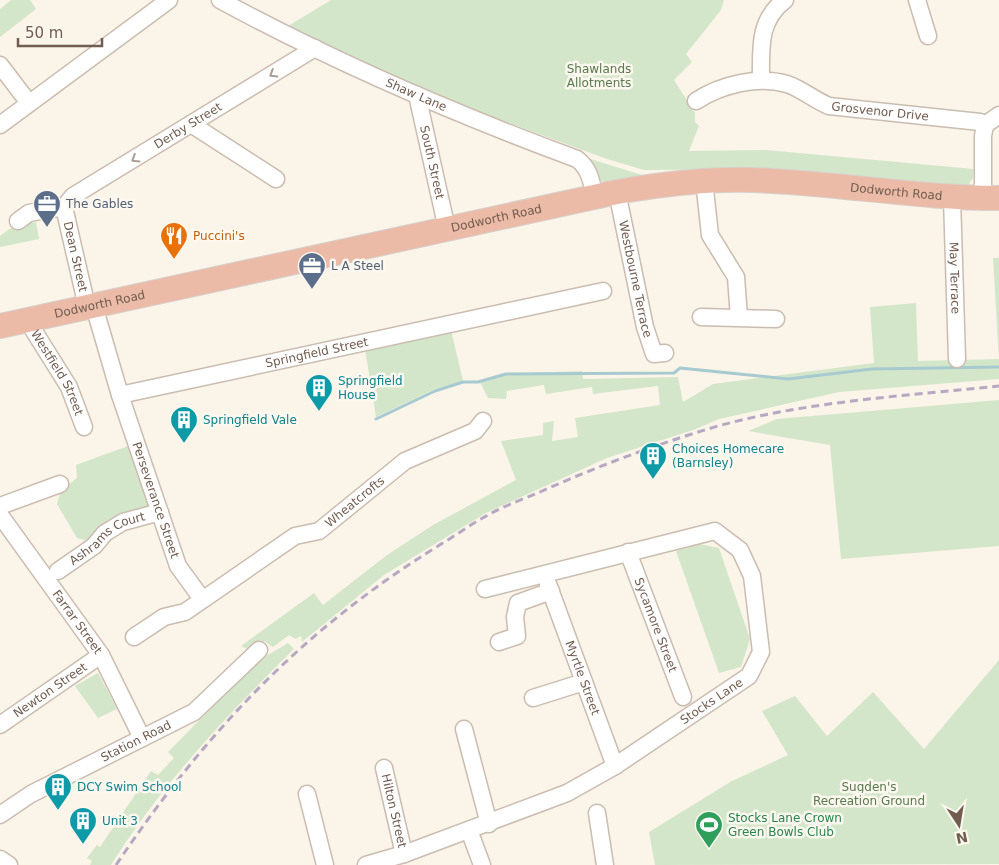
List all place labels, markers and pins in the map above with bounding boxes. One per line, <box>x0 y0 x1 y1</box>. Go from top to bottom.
office icon: The Gables <box>32 189 62 228</box>
place label: The Gables <box>65 197 133 211</box>
restaurant icon: Puccini's <box>159 221 189 260</box>
place label: Puccini's <box>193 229 245 243</box>
office icon: L A Steel <box>297 251 327 290</box>
place label: L A Steel <box>331 259 384 273</box>
building icon: Springfield House <box>304 373 334 412</box>
place label: Springfield House <box>338 374 403 402</box>
building icon: Springfield Vale <box>169 405 199 444</box>
place label: Springfield Vale <box>203 413 297 427</box>
building icon: Choices Homecare (Barnsley) <box>638 441 668 480</box>
place label: Choices Homecare (Barnsley) <box>672 442 784 470</box>
building icon: DCY Swim School <box>43 772 73 811</box>
place label: DCY Swim School <box>77 780 182 794</box>
building icon: Unit 3 <box>68 806 98 845</box>
sports icon: Stocks Lane Crown Green Bowls Club <box>694 810 724 849</box>
place label: Stocks Lane Crown Green Bowls Club <box>728 811 842 839</box>
place label: Unit 3 <box>102 814 138 828</box>

